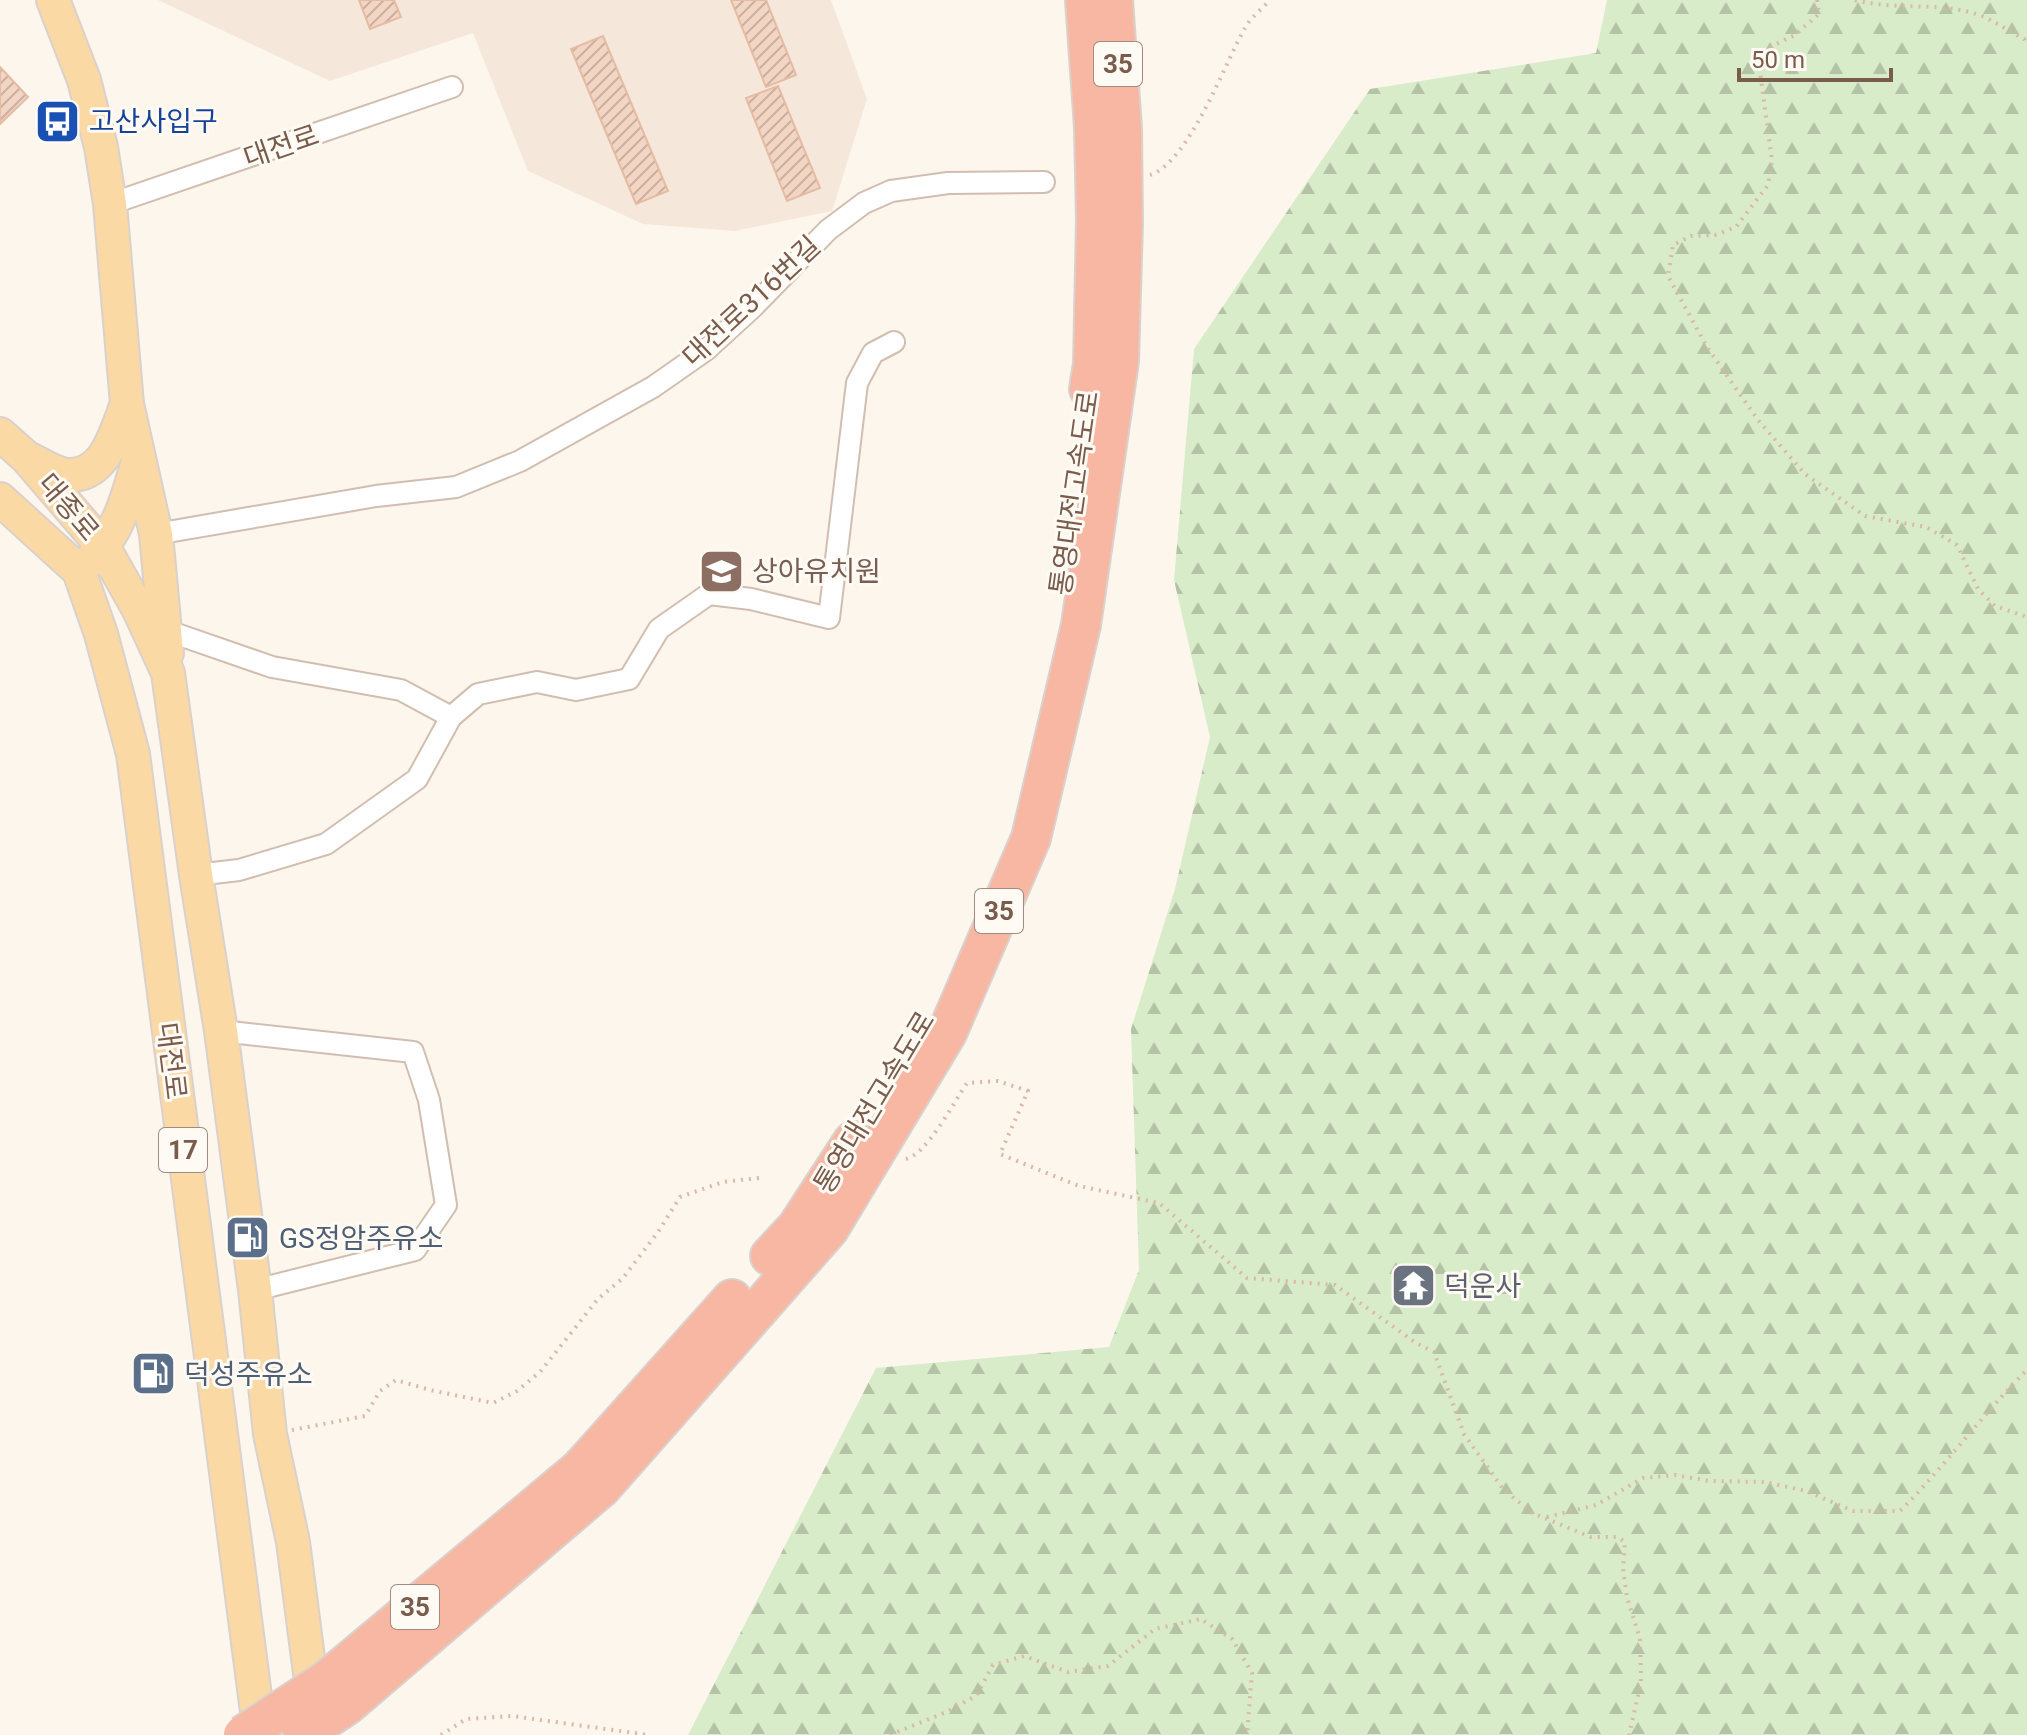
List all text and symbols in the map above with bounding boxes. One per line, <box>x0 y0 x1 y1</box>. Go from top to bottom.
scale bar <box>1739 32 1891 82</box>
road number: 35 <box>1094 42 1142 86</box>
text: 50 m <box>1751 46 1805 74</box>
bus stop icon: 고산사입구 <box>34 97 82 145</box>
place label: 고산사입구 <box>89 105 218 138</box>
street label: 대전로 <box>239 118 323 175</box>
street label: 대전로316번길 <box>676 229 827 373</box>
street label: 통영대전고속도로 <box>1044 389 1105 597</box>
street label: 대종로 <box>31 467 106 548</box>
school or university icon: 상아유치원 <box>697 547 745 595</box>
place label: 상아유치원 <box>752 555 881 588</box>
road number: 35 <box>975 889 1023 933</box>
street label: 통영대전고속도로 <box>807 1005 942 1199</box>
street label: 대전로 <box>150 1021 193 1101</box>
road number: 17 <box>159 1128 207 1172</box>
fuel station icon: GS정암주유소 <box>224 1214 272 1262</box>
place label: GS정암주유소 <box>279 1222 444 1255</box>
temple icon: 덕운사 <box>1389 1262 1437 1310</box>
place label: 덕운사 <box>1444 1270 1521 1303</box>
fuel station icon: 덕성주유소 <box>129 1350 177 1398</box>
place label: 덕성주유소 <box>184 1358 313 1391</box>
road number: 35 <box>391 1585 439 1629</box>

